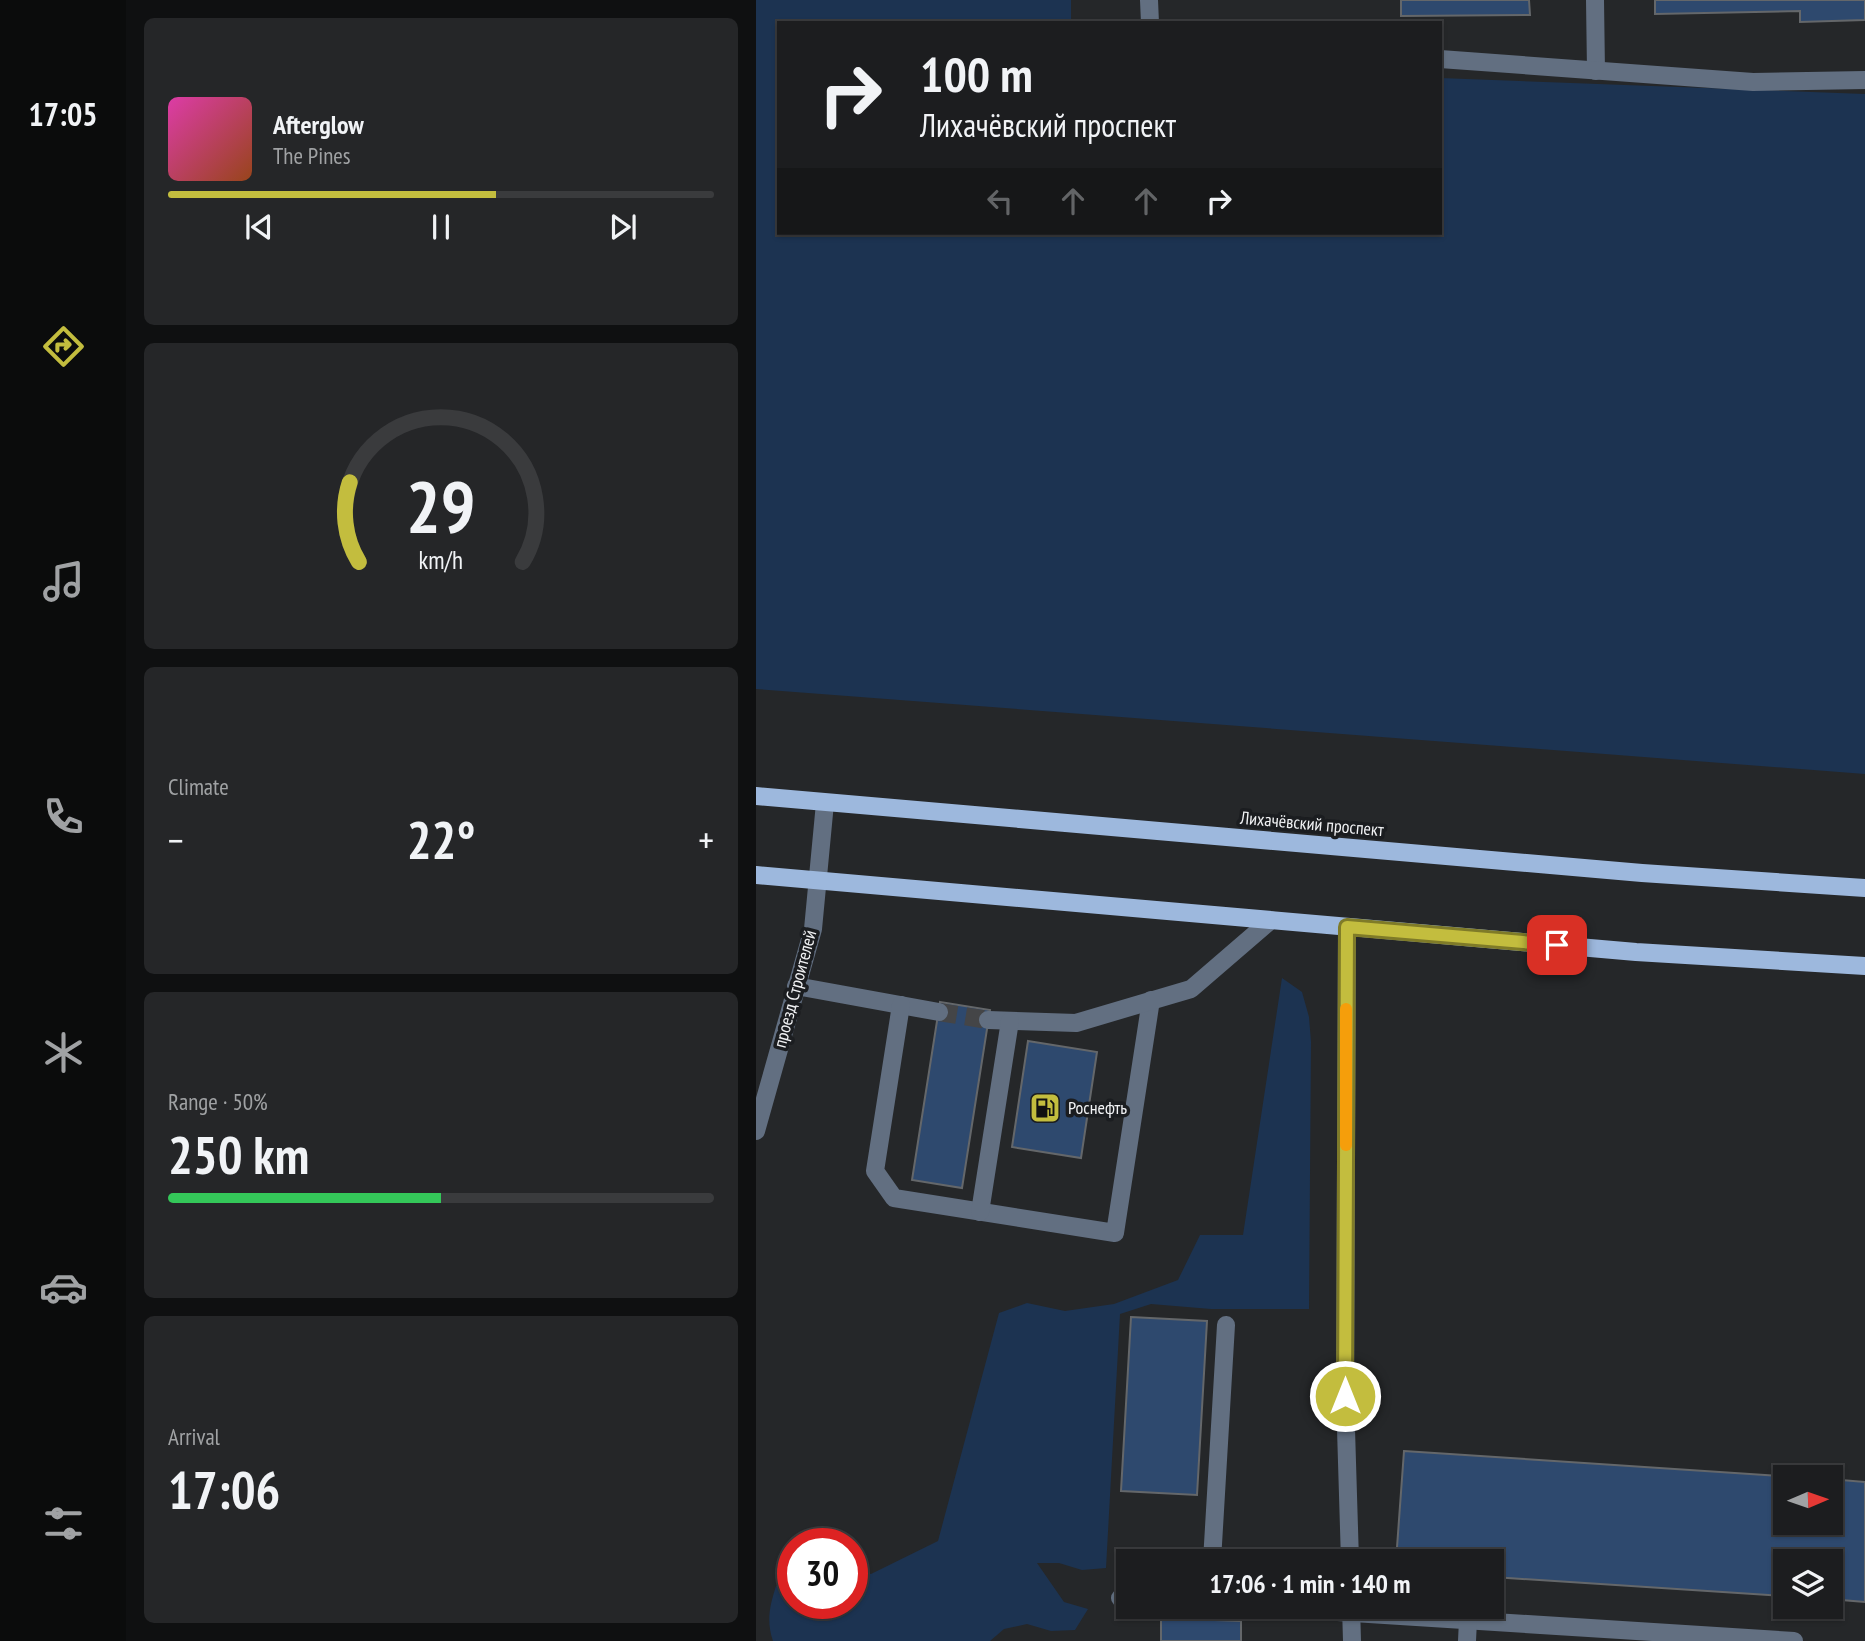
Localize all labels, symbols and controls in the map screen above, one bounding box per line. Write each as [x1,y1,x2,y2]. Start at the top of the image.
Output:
text: 100 m [920,42,1033,106]
icon: right [805,49,896,140]
text: 17:05 [28,93,98,135]
text: Лихачёвский проспект [920,104,1176,146]
text: Afterglow [273,108,364,141]
text: The Pines [273,141,351,170]
icon: left [981,182,1019,220]
icon: ahead [1054,182,1092,220]
icon: ahead [1127,182,1165,220]
icon: right [1200,182,1238,220]
icon: previous [240,208,278,246]
icon: pause [422,208,460,246]
icon: next [604,208,642,246]
icon: directions [39,322,88,371]
text: 29 [406,458,476,552]
text: km/h [419,544,463,576]
icon: music [39,557,88,606]
text: Climate [168,772,229,801]
icon: phone [39,792,88,841]
text: 22° [407,806,475,873]
street label: Лихачёвский проспект [1238,806,1385,841]
text: − [168,815,184,864]
text: + [698,815,714,864]
pin [1527,915,1587,975]
icon: arrive [1538,926,1576,964]
street label: проезд Строителей [768,928,821,1050]
icon: climate [39,1028,88,1077]
text: Range · 50% [168,1087,268,1116]
fuel station icon: Роснефть [1028,1091,1062,1125]
place label: Роснефть [1068,1096,1127,1119]
text: 250 km [168,1121,309,1188]
icon: car [39,1263,88,1312]
position arrow [1308,1359,1382,1433]
text: Arrival [168,1422,220,1451]
text: 17:06 [168,1456,280,1523]
north arrow [1773,1465,1843,1535]
map controls [1773,1465,1843,1619]
icon: filters [39,1499,88,1548]
speed limit sign: 30 [777,1528,868,1619]
button: layers [1773,1549,1843,1619]
text: 17:06 · 1 min · 140 m [1210,1567,1410,1600]

